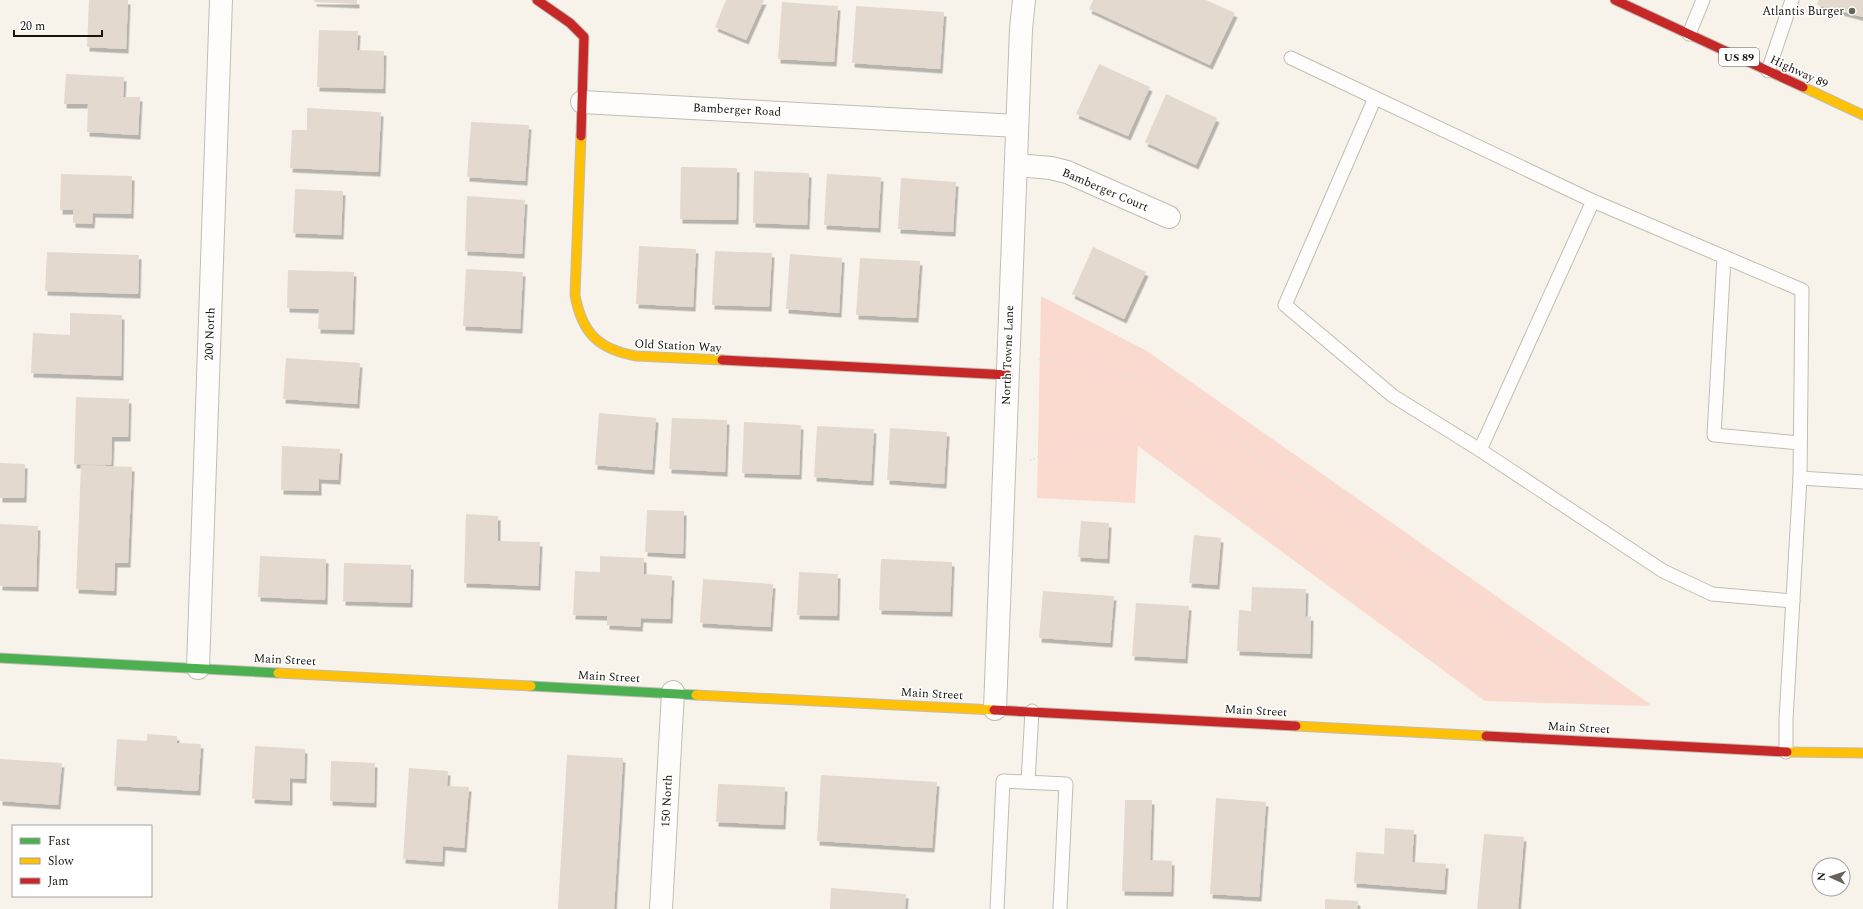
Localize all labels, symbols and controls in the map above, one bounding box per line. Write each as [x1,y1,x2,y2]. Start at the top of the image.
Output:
place label: Atlantis Burger [1762,2,1844,21]
marker: Atlantis Burger [1847,6,1857,16]
scale bar [14,12,102,38]
text: 20 m [20,17,45,36]
road number: US 89 [1719,48,1759,66]
street label: Highway 89 [1767,50,1831,94]
street label: Bamberger Road [692,98,782,122]
street label: Bamberger Court [1059,163,1151,217]
street label: North Towne Lane [997,304,1019,405]
street label: 200 North [200,307,220,361]
street label: Old Station Way [634,334,723,358]
street label: Main Street [253,649,317,671]
street label: Main Street [577,666,641,688]
street label: Main Street [900,683,964,705]
street label: Main Street [1224,700,1288,722]
street label: Main Street [1547,717,1611,739]
street label: 150 North [656,774,678,828]
legend [12,825,152,897]
text: Fast [48,832,70,851]
text: Slow [48,852,74,871]
north arrow [1811,857,1851,897]
text: Jam [48,872,69,891]
text: N [1813,872,1830,881]

